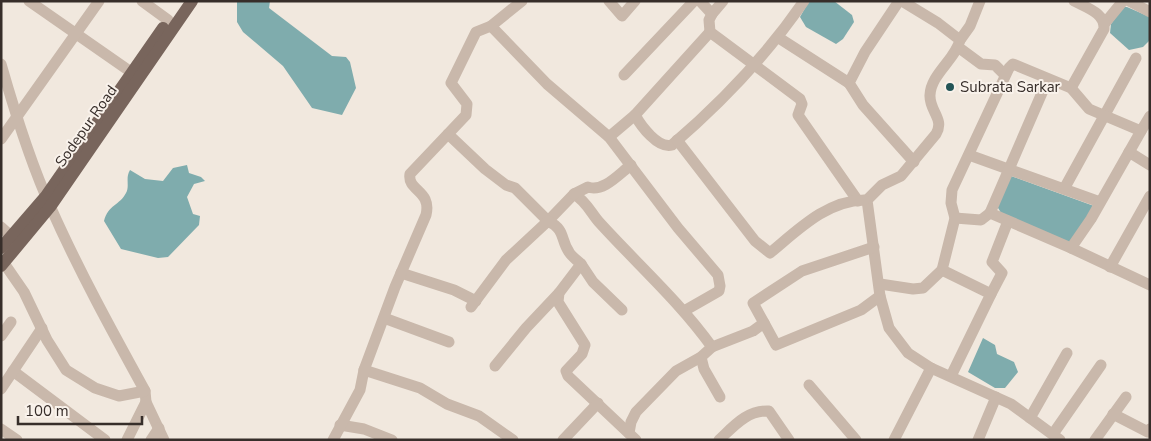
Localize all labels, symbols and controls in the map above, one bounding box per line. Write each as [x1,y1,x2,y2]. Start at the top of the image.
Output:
place label: Subrata Sarkar [960,77,1061,97]
street label: Sodepur Road [50,81,122,171]
marker: Subrata Sarkar [944,81,956,93]
scale bar [18,394,141,426]
text: 100 m [25,401,69,421]

